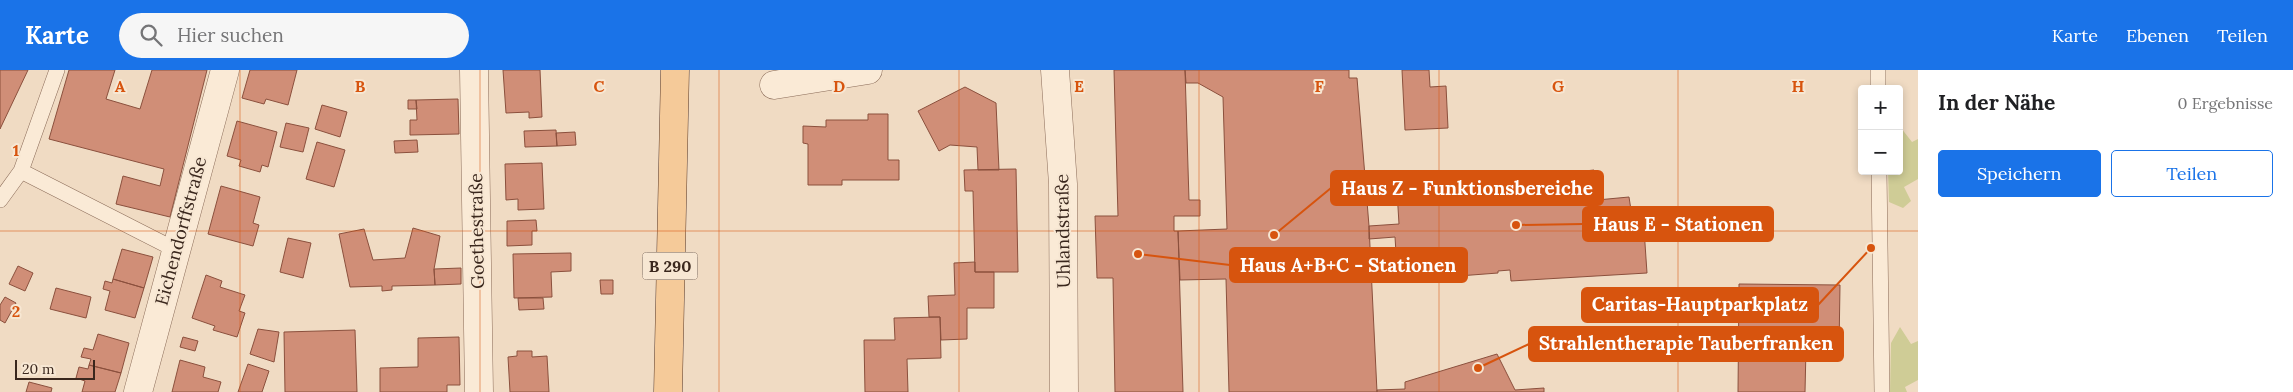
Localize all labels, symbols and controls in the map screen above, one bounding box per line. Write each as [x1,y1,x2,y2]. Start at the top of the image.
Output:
search box [119,13,469,58]
text: Karte [25,20,89,51]
icon: search [137,21,165,49]
text: Hier suchen [177,23,284,47]
text: Karte [2052,24,2098,47]
text: Ebenen [2126,24,2189,47]
text: Teilen [2217,24,2268,47]
text: A [115,76,126,96]
text: B [355,76,366,96]
text: C [593,76,605,96]
text: D [833,76,845,96]
text: E [1074,76,1084,96]
text: F [1314,76,1324,96]
text: G [1552,76,1564,96]
text: H [1792,76,1805,96]
map controls [1858,85,1903,175]
button: + [1858,85,1903,130]
text: In der Nähe [1938,89,2055,116]
text: 0 Ergebnisse [2178,93,2273,113]
button: − [1858,130,1903,175]
text: 1 [13,140,19,160]
button: Speichern [1938,150,2101,197]
button: Teilen [2111,150,2273,197]
street label: Eichendorffstraße [150,154,211,308]
callout: Haus Z - Funktionsbereiche [1331,171,1603,205]
street label: Goethestraße [464,173,489,289]
street label: Uhlandstraße [1050,173,1075,288]
text: Haus Z - Funktionsbereiche [1341,176,1593,200]
callout: Haus E - Stationen [1583,207,1773,241]
text: Haus E - Stationen [1593,212,1763,236]
callout: Haus A+B+C - Stationen [1230,248,1467,282]
road number: B 290 [642,252,698,280]
text: Haus A+B+C - Stationen [1240,253,1456,277]
callout: Caritas-Hauptparkplatz [1582,288,1818,322]
text: Caritas-Hauptparkplatz [1592,292,1808,316]
text: 2 [12,301,20,321]
callout: Strahlentherapie Tauberfranken [1529,327,1843,361]
text: Strahlentherapie Tauberfranken [1539,331,1833,355]
scale bar [15,357,95,380]
text: 20 m [22,360,54,378]

